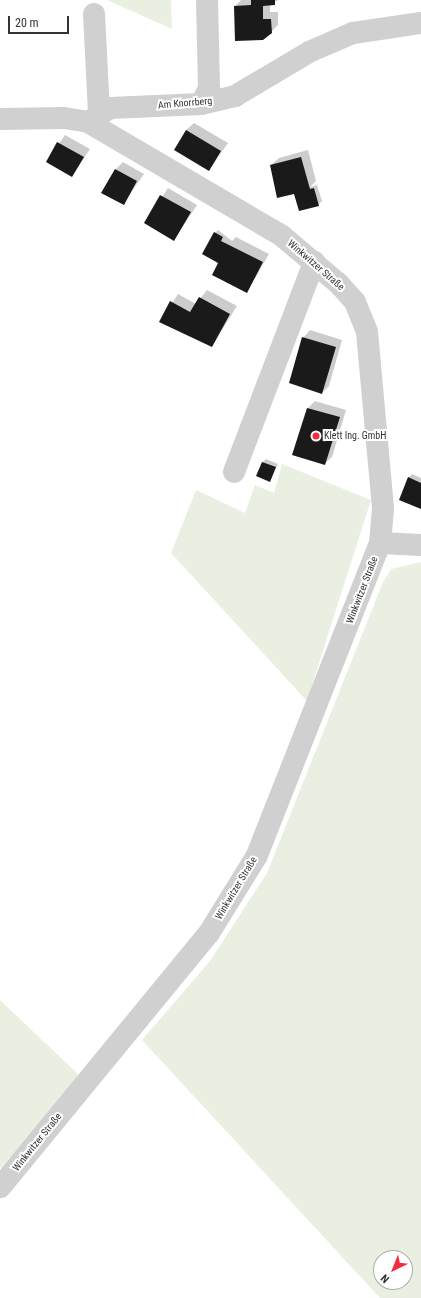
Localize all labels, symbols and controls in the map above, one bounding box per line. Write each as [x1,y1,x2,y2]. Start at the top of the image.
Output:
scale bar [10,8,71,34]
text: 20 m [15,16,39,30]
street label: Am Knorrberg [157,95,213,111]
street label: Winkwitzer Straße [285,237,347,293]
place label: Klett Ing. GmbH [324,430,386,442]
marker: Klett Ing. GmbH [311,431,321,441]
street label: Winkwitzer Straße [344,555,380,625]
street label: Winkwitzer Straße [213,854,259,922]
street label: Winkwitzer Straße [10,1111,64,1173]
north arrow [373,1250,413,1290]
text: N [378,1271,392,1285]

